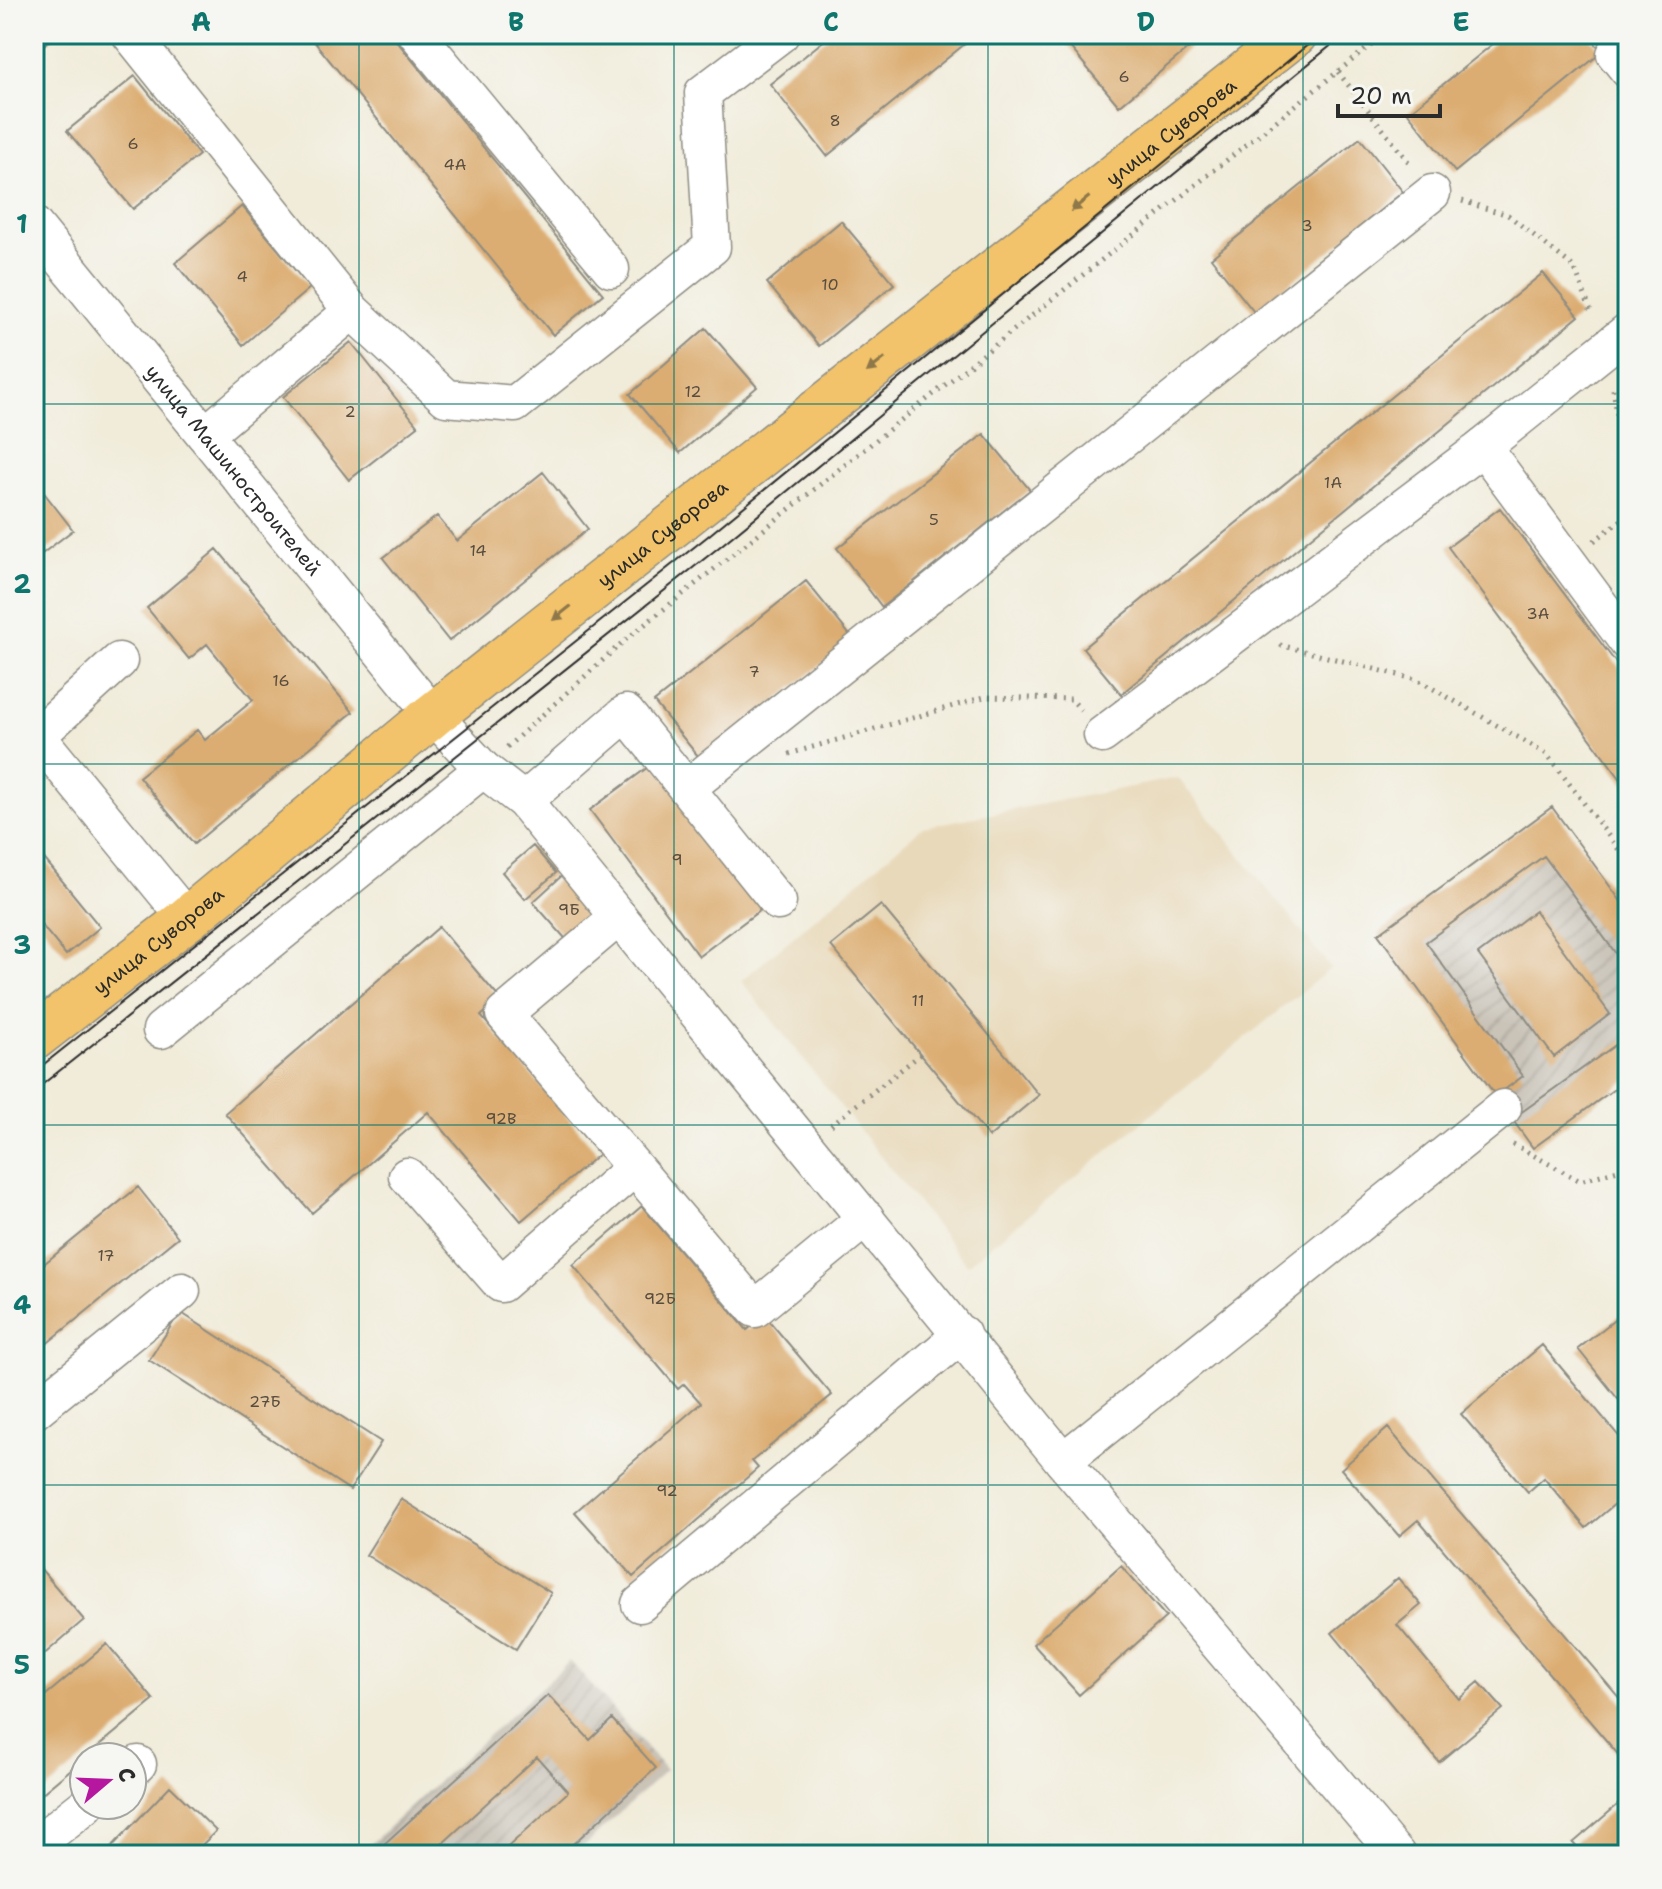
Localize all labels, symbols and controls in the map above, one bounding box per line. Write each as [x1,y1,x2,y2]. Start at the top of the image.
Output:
text: A [191,4,211,39]
text: B [508,4,524,39]
text: C [823,4,839,39]
text: D [1137,4,1155,39]
text: E [1452,4,1470,39]
house number: 6 [1118,66,1130,87]
scale bar [1338,68,1440,118]
street label: улица Суворова [1100,72,1242,192]
text: 20 m [1350,80,1412,112]
house number: 8 [829,110,841,131]
house number: 6 [127,133,139,154]
house number: 4А [444,154,466,175]
one-way arrow [1070,195,1090,212]
text: 1 [16,206,28,241]
house number: 3 [1301,215,1313,236]
house number: 4 [236,266,248,287]
house number: 10 [821,274,839,295]
one-way arrow [866,356,886,373]
street label: улица Машиностроителей [140,359,327,581]
house number: 12 [684,381,702,402]
house number: 2 [344,401,356,422]
house number: 1А [1324,472,1342,493]
street label: улица Суворова [592,474,734,593]
house number: 5 [929,509,939,530]
house number: 14 [469,540,487,561]
text: 2 [13,566,31,601]
house number: 3А [1527,603,1549,624]
one-way arrow [552,604,572,621]
house number: 7 [748,661,760,682]
house number: 16 [272,670,290,691]
house number: 9 [671,849,683,870]
street label: улица Суворова [88,881,230,1000]
house number: 9Б [558,899,580,920]
text: 3 [13,927,31,962]
house number: 11 [912,990,924,1011]
house number: 92В [485,1108,517,1129]
house number: 17 [97,1245,115,1266]
text: 4 [13,1287,31,1322]
house number: 92Б [644,1288,676,1309]
house number: 27Б [249,1391,281,1412]
house number: 92 [656,1480,678,1501]
text: 5 [14,1647,30,1682]
north arrow [68,1741,148,1821]
text: С [111,1764,142,1786]

